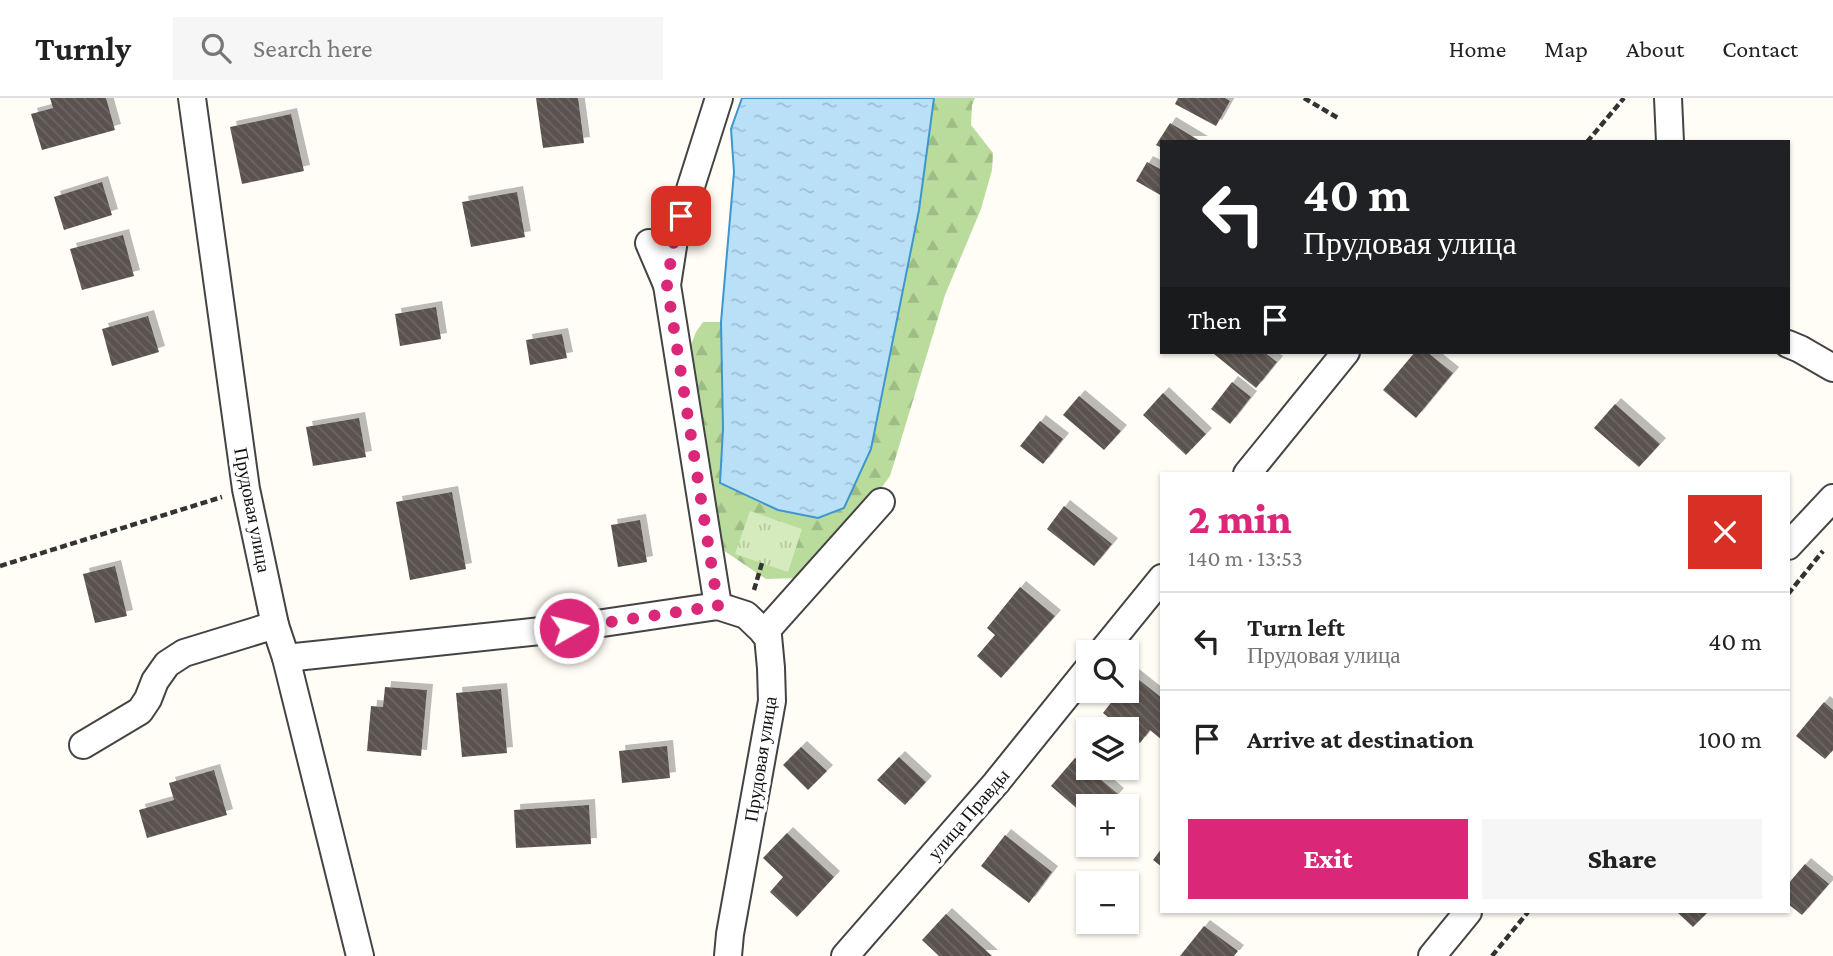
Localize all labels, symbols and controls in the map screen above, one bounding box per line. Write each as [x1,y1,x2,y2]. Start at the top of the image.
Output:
search box [173,17,663,80]
icon: search [197,29,235,67]
text: Turnly [35,30,131,67]
text: Search here [253,34,372,63]
text: Home [1449,35,1506,62]
text: Map [1544,35,1588,62]
text: About [1626,35,1684,62]
text: Contact [1722,35,1798,62]
text: 40 m [1303,167,1410,222]
icon: left [1188,168,1279,259]
pin [651,186,711,246]
icon: arrive [662,197,700,235]
text: Прудовая улица [1303,225,1517,261]
icon: arrive [1256,301,1294,339]
text: Then [1188,306,1242,335]
street label: Прудовая улица [230,446,275,575]
text: 2 min [1188,495,1292,542]
button: close [1688,495,1762,569]
text: 140 m · 13:53 [1188,545,1303,571]
position arrow [532,591,606,665]
text: Turn left [1247,613,1345,642]
icon: left [1188,622,1226,660]
text: 40 m [1708,627,1762,656]
map controls [1076,640,1139,934]
button: search [1076,640,1139,703]
text: Прудовая улица [1247,642,1401,668]
street label: Прудовая улица [740,694,781,823]
button: layers [1076,717,1139,780]
icon: arrive [1188,720,1226,758]
text: Arrive at destination [1247,725,1474,754]
text: 100 m [1698,725,1762,754]
street label: улица Правды [923,765,1014,864]
button: + [1076,794,1139,857]
button: Exit [1188,819,1468,899]
button: Share [1482,819,1762,899]
button: − [1076,871,1139,934]

